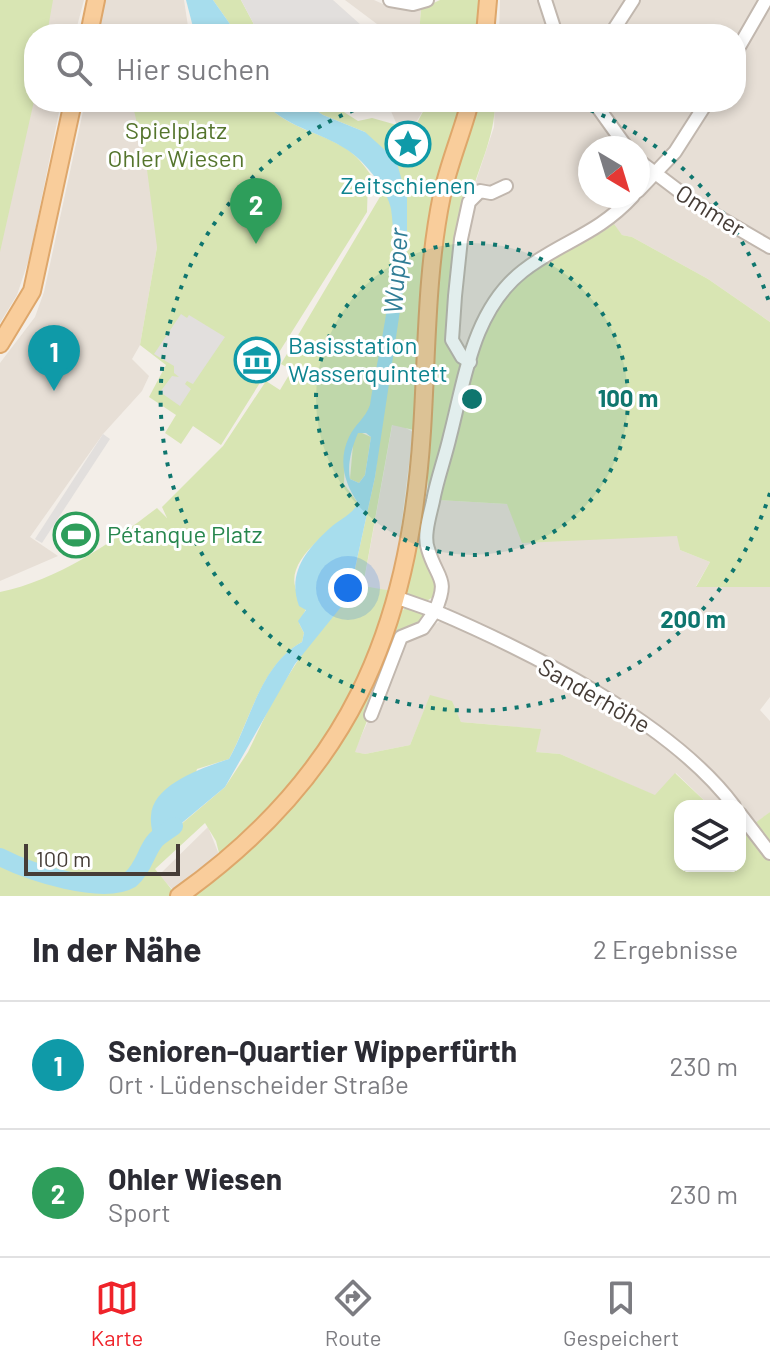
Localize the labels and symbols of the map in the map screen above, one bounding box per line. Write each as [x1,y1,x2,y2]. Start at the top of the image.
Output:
park label: Spielplatz Ohler Wiesen [108,115,244,172]
place icon: Zeitschienen [384,120,432,168]
north arrow [578,136,650,208]
place label: Zeitschienen [340,170,476,199]
street label: Ommer [671,177,751,242]
pin: 2 [230,178,282,244]
water label: Wupper [376,226,413,315]
pin: 1 [28,325,80,391]
place label: Basisstation Wasserquintett [288,330,448,387]
museum icon: Basisstation Wasserquintett [233,336,281,384]
text: 100 m [598,383,658,412]
centre of rings [458,385,486,413]
sports icon: Pétanque Platz [52,511,100,559]
place label: Pétanque Platz [107,519,262,548]
your location [328,568,368,608]
text: 200 m [660,604,726,633]
street label: Sanderhöhe [533,651,656,738]
scale bar [24,840,180,876]

